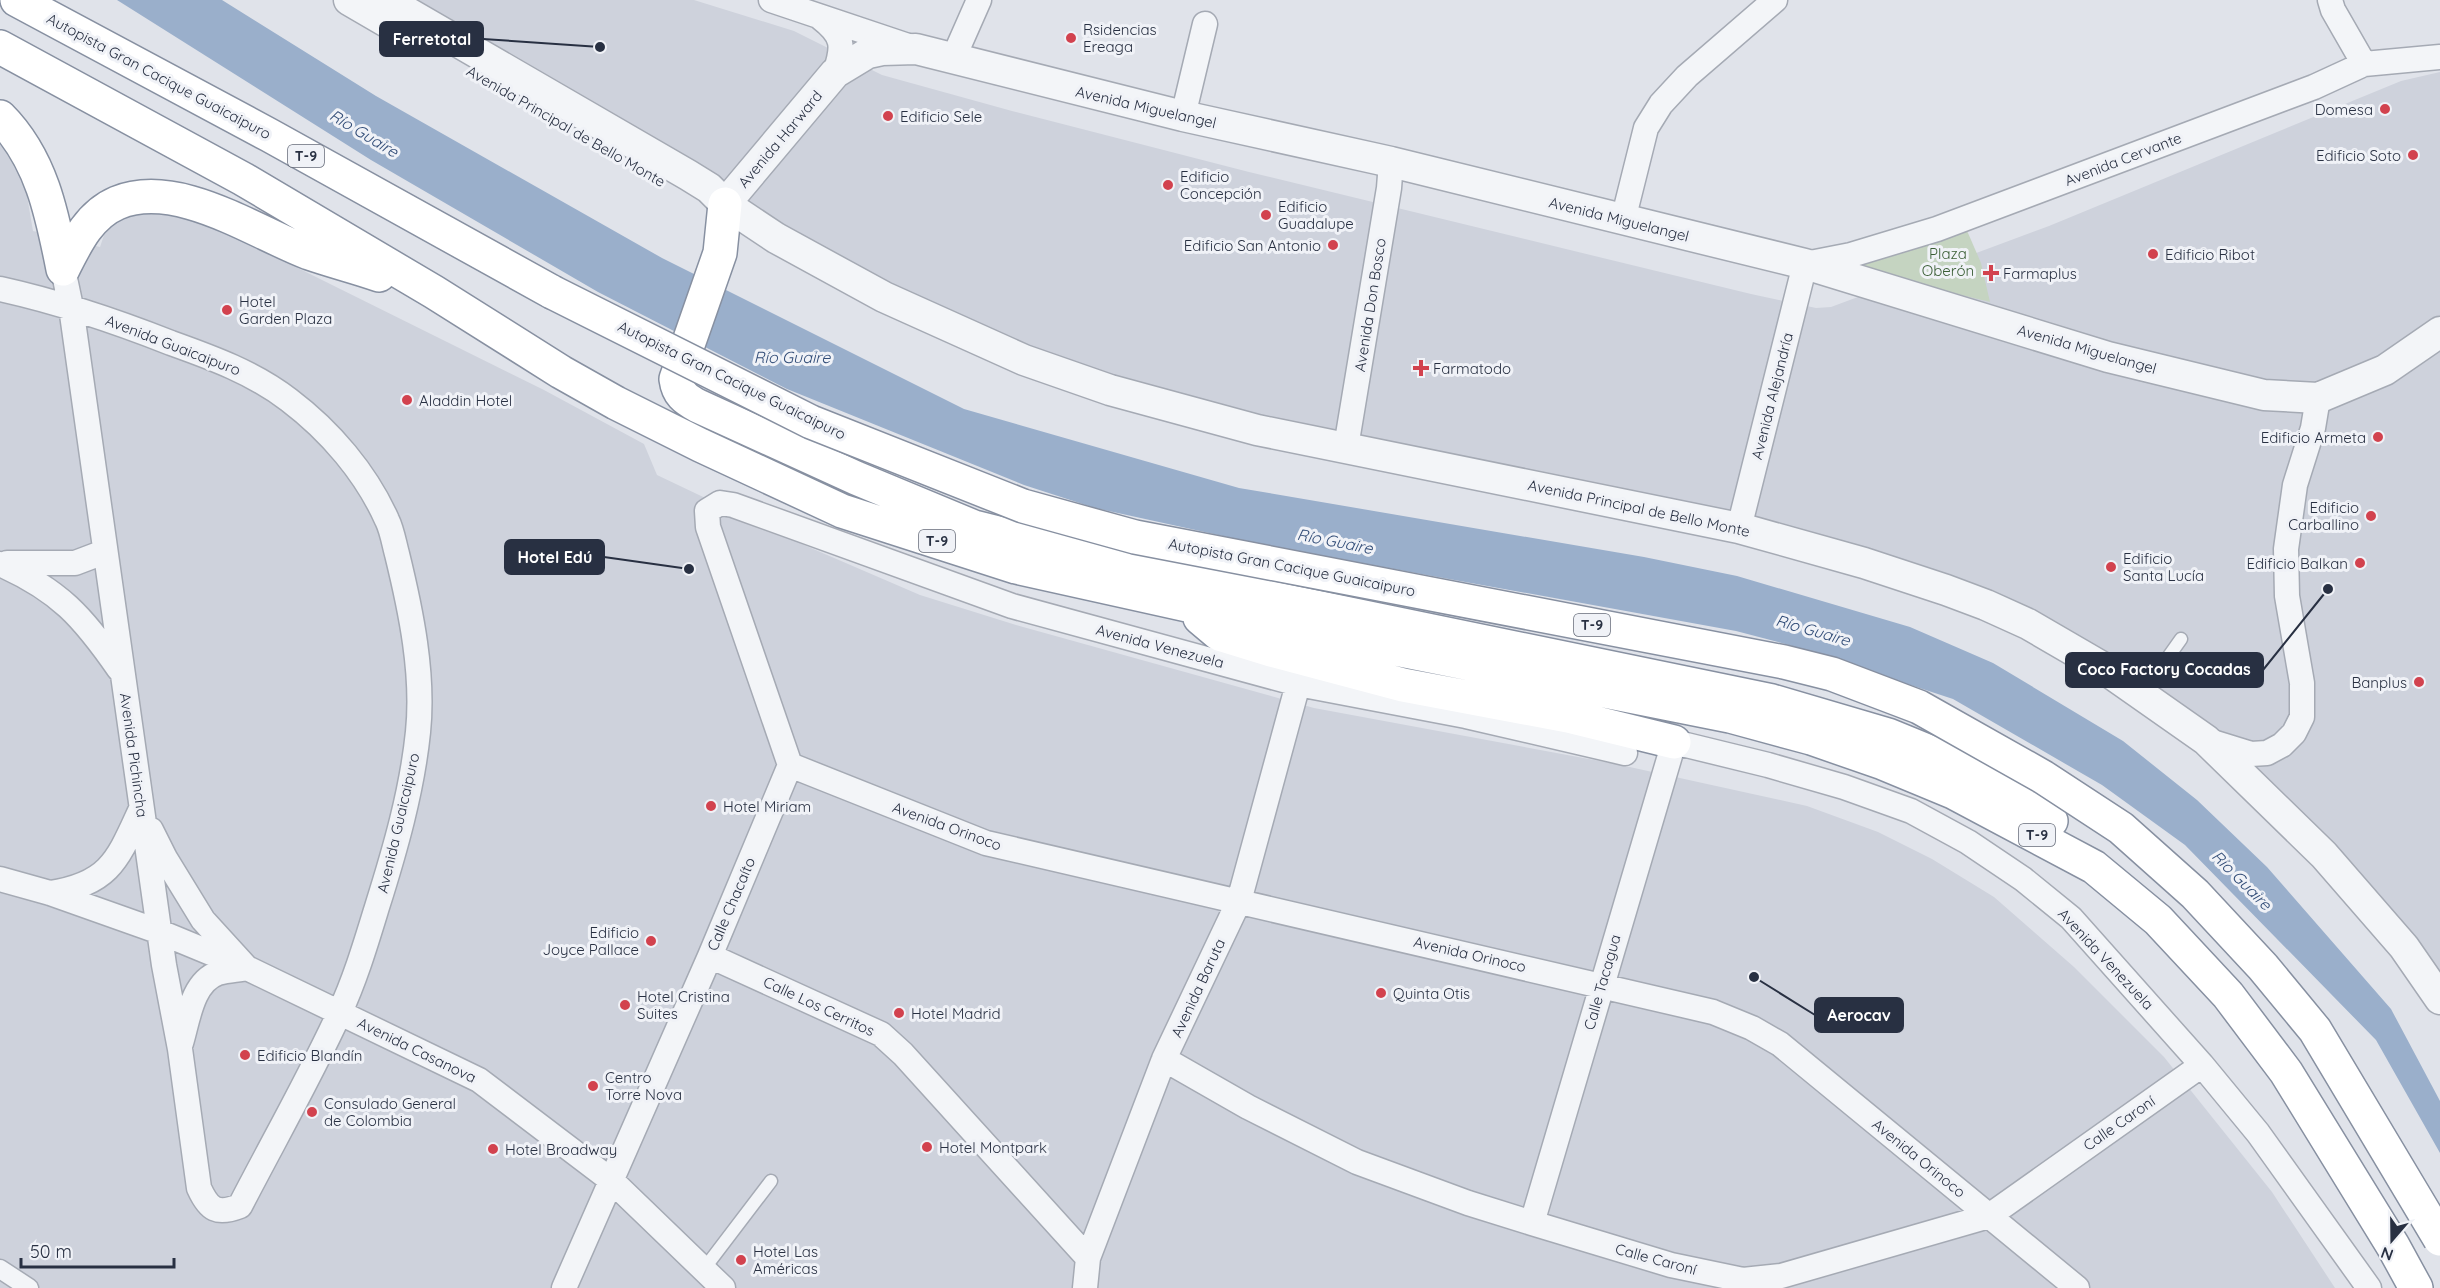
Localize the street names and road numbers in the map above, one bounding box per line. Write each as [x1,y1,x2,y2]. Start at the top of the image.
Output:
street label: Autopista Gran Cacique Guaicaipuro [44,9,274,143]
street label: Avenida Principal de Bello Monte [463,61,669,191]
street label: Avenida Miguelangel [1074,82,1218,132]
street label: Avenida Harward [734,86,826,192]
street label: Avenida Cervante [2062,128,2184,190]
road number: T-9 [288,145,324,167]
street label: Avenida Miguelangel [1547,192,1691,246]
street label: Avenida Don Bosco [1350,237,1390,373]
street label: Avenida Guaicaipuro [103,310,243,380]
street label: Autopista Gran Cacique Guaicaipuro [615,316,849,444]
street label: Avenida Miguelangel [2015,320,2159,378]
street label: Avenida Alejandría [1747,331,1797,461]
street label: Avenida Principal de Bello Monte [1526,475,1752,541]
road number: T-9 [919,530,955,552]
street label: Autopista Gran Cacique Guaicaipuro [1167,534,1417,600]
road number: T-9 [1574,614,1610,636]
street label: Avenida Venezuela [1094,620,1226,672]
street label: Avenida Pichincha [116,692,152,818]
street label: Avenida Guaicaipuro [373,751,423,895]
street label: Avenida Orinoco [890,797,1004,855]
road number: T-9 [2019,824,2055,846]
street label: Calle Chacaíto [703,854,759,954]
street label: Avenida Venezuela [2054,904,2158,1014]
street label: Avenida Orinoco [1412,932,1528,976]
street label: Calle Tacagua [1579,932,1625,1032]
street label: Avenida Baruta [1167,935,1229,1041]
street label: Calle Los Cerritos [760,972,878,1040]
street label: Avenida Casanova [355,1013,479,1087]
street label: Calle Caroní [2079,1091,2159,1155]
street label: Avenida Orinoco [1868,1114,1970,1202]
street label: Calle Caroní [1613,1239,1700,1279]

